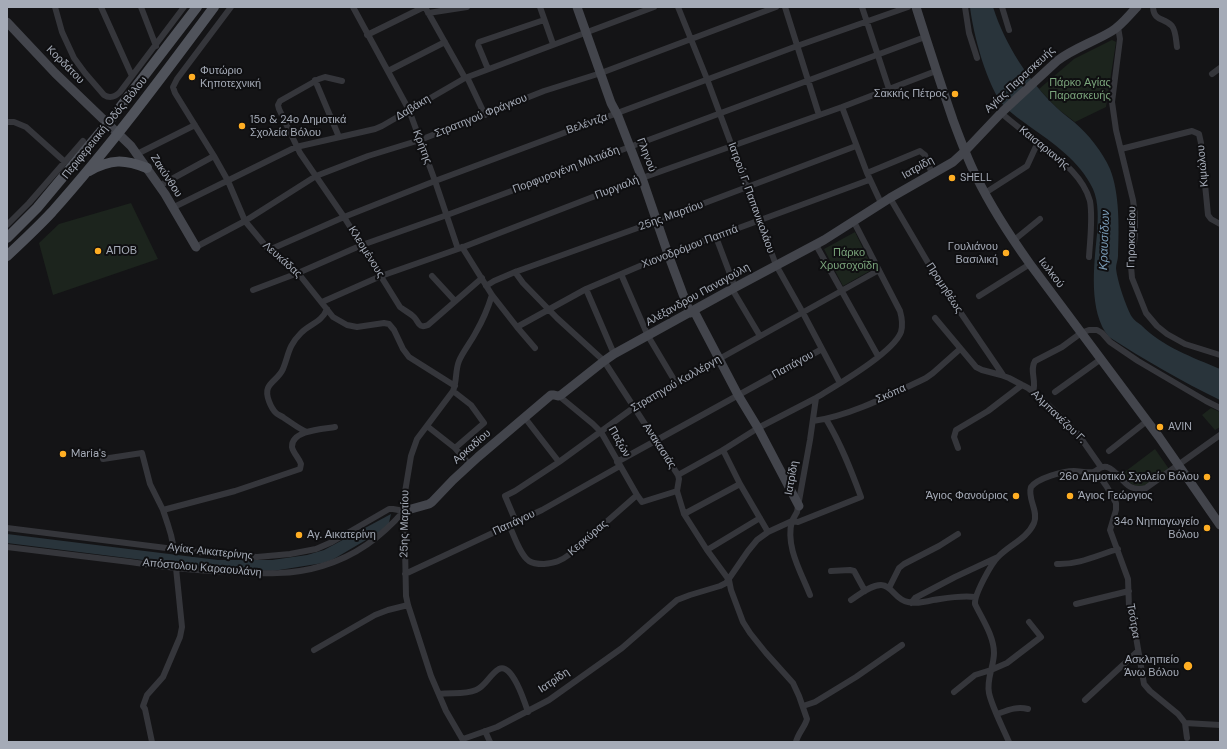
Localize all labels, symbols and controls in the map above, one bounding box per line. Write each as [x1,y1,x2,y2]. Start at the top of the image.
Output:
street label: Κορδάτου [43,43,87,87]
street label: Αγίας Παρασκευής [982,44,1058,116]
place label: Φυτώριο Κηποτεχνική [200,64,261,90]
marker: Φυτώριο Κηποτεχνική [187,72,197,82]
street label: Περιφερειακή Οδός Βόλου [60,74,150,182]
park label: Πάρκο Αγίας Παρασκευής [1049,76,1111,102]
place label: Σακκής Πέτρος [874,87,947,101]
marker: Σακκής Πέτρος [950,89,960,99]
street label: Στρατηγού Φράγκου [433,91,529,141]
street label: Δαβάκη [393,93,433,123]
street label: Βελέντζα [565,111,609,137]
place label: 15ο & 24ο Δημοτικά Σχολεία Βόλου [250,113,346,139]
marker: 15ο & 24ο Δημοτικά Σχολεία Βόλου [237,121,247,131]
street label: Καισαριανής [1016,124,1072,172]
street label: Κρήτης [409,128,435,166]
street label: Γληνού [634,136,658,174]
street label: Ιατρού Γ. Παπανικολάου [725,141,777,255]
street label: Πορφυρογένη Μιλτιάδη [511,144,621,196]
street label: Κιμώλου [1195,145,1211,187]
street label: Ζακύνθου [147,152,185,200]
street label: Ιατρίδη [900,154,936,182]
place label: SHELL [960,171,992,185]
marker: SHELL [947,173,957,183]
street label: Πυργιαλή [593,174,641,202]
street label: 25ης Μαρτίου [637,198,705,234]
street label: Γηροκομείου [1125,206,1139,268]
water label: Κραυσίδων [1097,210,1113,270]
street label: Χιονοδρόμου Παππά [640,223,740,271]
street label: Κλεομένους [345,224,387,280]
street label: Λευκάδας [260,239,304,281]
place label: Γουλιάνου Βασιλική [948,240,998,266]
place label: ΑΠΟΒ [106,244,137,258]
marker: ΑΠΟΒ [93,246,103,256]
park label: Πάρκο Χρυσοχοΐδη [820,246,878,272]
marker: Γουλιάνου Βασιλική [1001,248,1011,258]
street label: Ιωλκού [1035,255,1067,291]
street label: Προμηθέως [923,260,965,316]
street label: Αλέξανδρου Παναγούλη [644,261,752,329]
street label: Παπάγου [770,348,816,382]
street label: Στρατηγού Καλλέργη [629,353,723,415]
street label: Σκόπα [874,382,908,406]
street label: Αλμπανέζου Γ. [1028,388,1088,446]
place label: AVIN [1168,420,1192,434]
street label: Ανακασιάς [639,421,679,471]
marker: AVIN [1155,422,1165,432]
street label: Παξών [605,424,633,460]
street label: Αρκαδίου [450,427,494,467]
place label: Maria's [71,447,106,461]
marker: Maria's [58,449,68,459]
street label: Ιατρίδη [782,460,802,496]
place label: 26ο Δημοτικό Σχολείο Βόλου [1059,470,1199,484]
marker: 26ο Δημοτικό Σχολείο Βόλου [1202,472,1212,482]
place label: Άγιος Φανούριος [926,489,1008,503]
place label: Άγιος Γεώργιος [1078,489,1153,503]
street label: 25ης Μαρτίου [398,490,412,558]
marker: Άγιος Φανούριος [1011,491,1021,501]
marker: Άγιος Γεώργιος [1065,491,1075,501]
street label: Παπάγου [491,507,537,539]
place label: 34ο Νηπιαγωγείο Βόλου [1114,515,1199,541]
street label: Κερκύρας [566,517,610,559]
marker: 34ο Νηπιαγωγείο Βόλου [1202,523,1212,533]
place label: Αγ. Αικατερίνη [307,528,376,542]
marker: Αγ. Αικατερίνη [294,530,304,540]
street label: Αγίας Αικατερίνης [167,541,253,563]
street label: Απόστολου Καραουλάνη [142,556,262,580]
street label: Τσότρα [1123,603,1143,639]
place label: Ασκληπιείο Άνω Βόλου [1124,653,1179,679]
marker: Ασκληπιείο Άνω Βόλου [1182,660,1194,672]
street label: Ιατρίδη [536,666,572,696]

